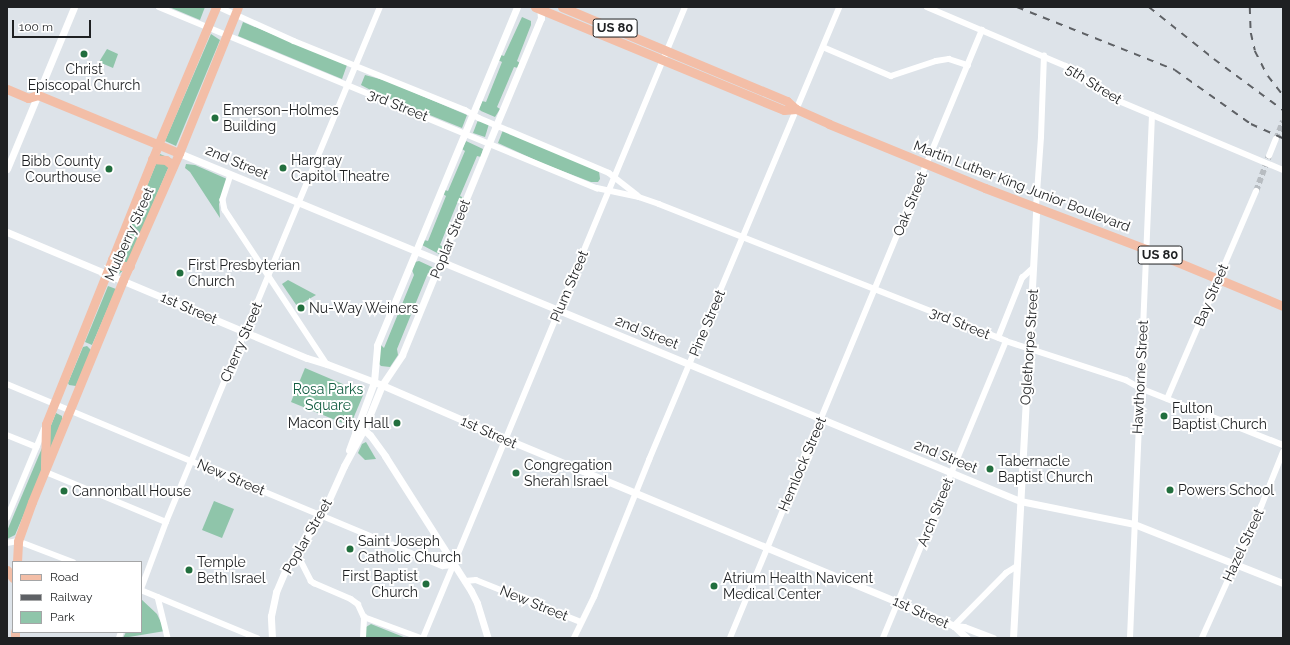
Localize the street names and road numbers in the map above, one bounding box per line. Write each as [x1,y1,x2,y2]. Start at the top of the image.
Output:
road number: US 80 [592,17,638,39]
street label: 5th Street [1063,60,1125,108]
street label: 3rd Street [366,85,430,125]
street label: Martin Luther King Junior Boulevard [911,137,1133,235]
street label: 2nd Street [203,141,271,183]
street label: Oak Street [889,169,931,239]
street label: Mulberry Street [101,184,157,284]
street label: Poplar Street [426,197,474,281]
road number: US 80 [1137,244,1183,266]
street label: Plum Street [546,248,592,324]
street label: Bay Street [1190,261,1232,329]
street label: Pine Street [685,287,729,359]
street label: Oglethorpe Street [1017,288,1041,406]
street label: 1st Street [158,289,220,327]
street label: Cherry Street [217,299,265,385]
street label: 3rd Street [928,303,992,343]
street label: 2nd Street [613,312,681,352]
street label: Hawthorne Street [1129,320,1151,434]
street label: 1st Street [458,412,520,452]
street label: Hemlock Street [775,414,829,514]
street label: 2nd Street [912,436,980,476]
street label: New Street [194,455,268,499]
street label: Arch Street [914,475,956,549]
street label: Poplar Street [279,495,335,577]
street label: Hazel Street [1219,506,1267,584]
street label: New Street [497,582,571,624]
street label: 1st Street [890,592,952,632]

